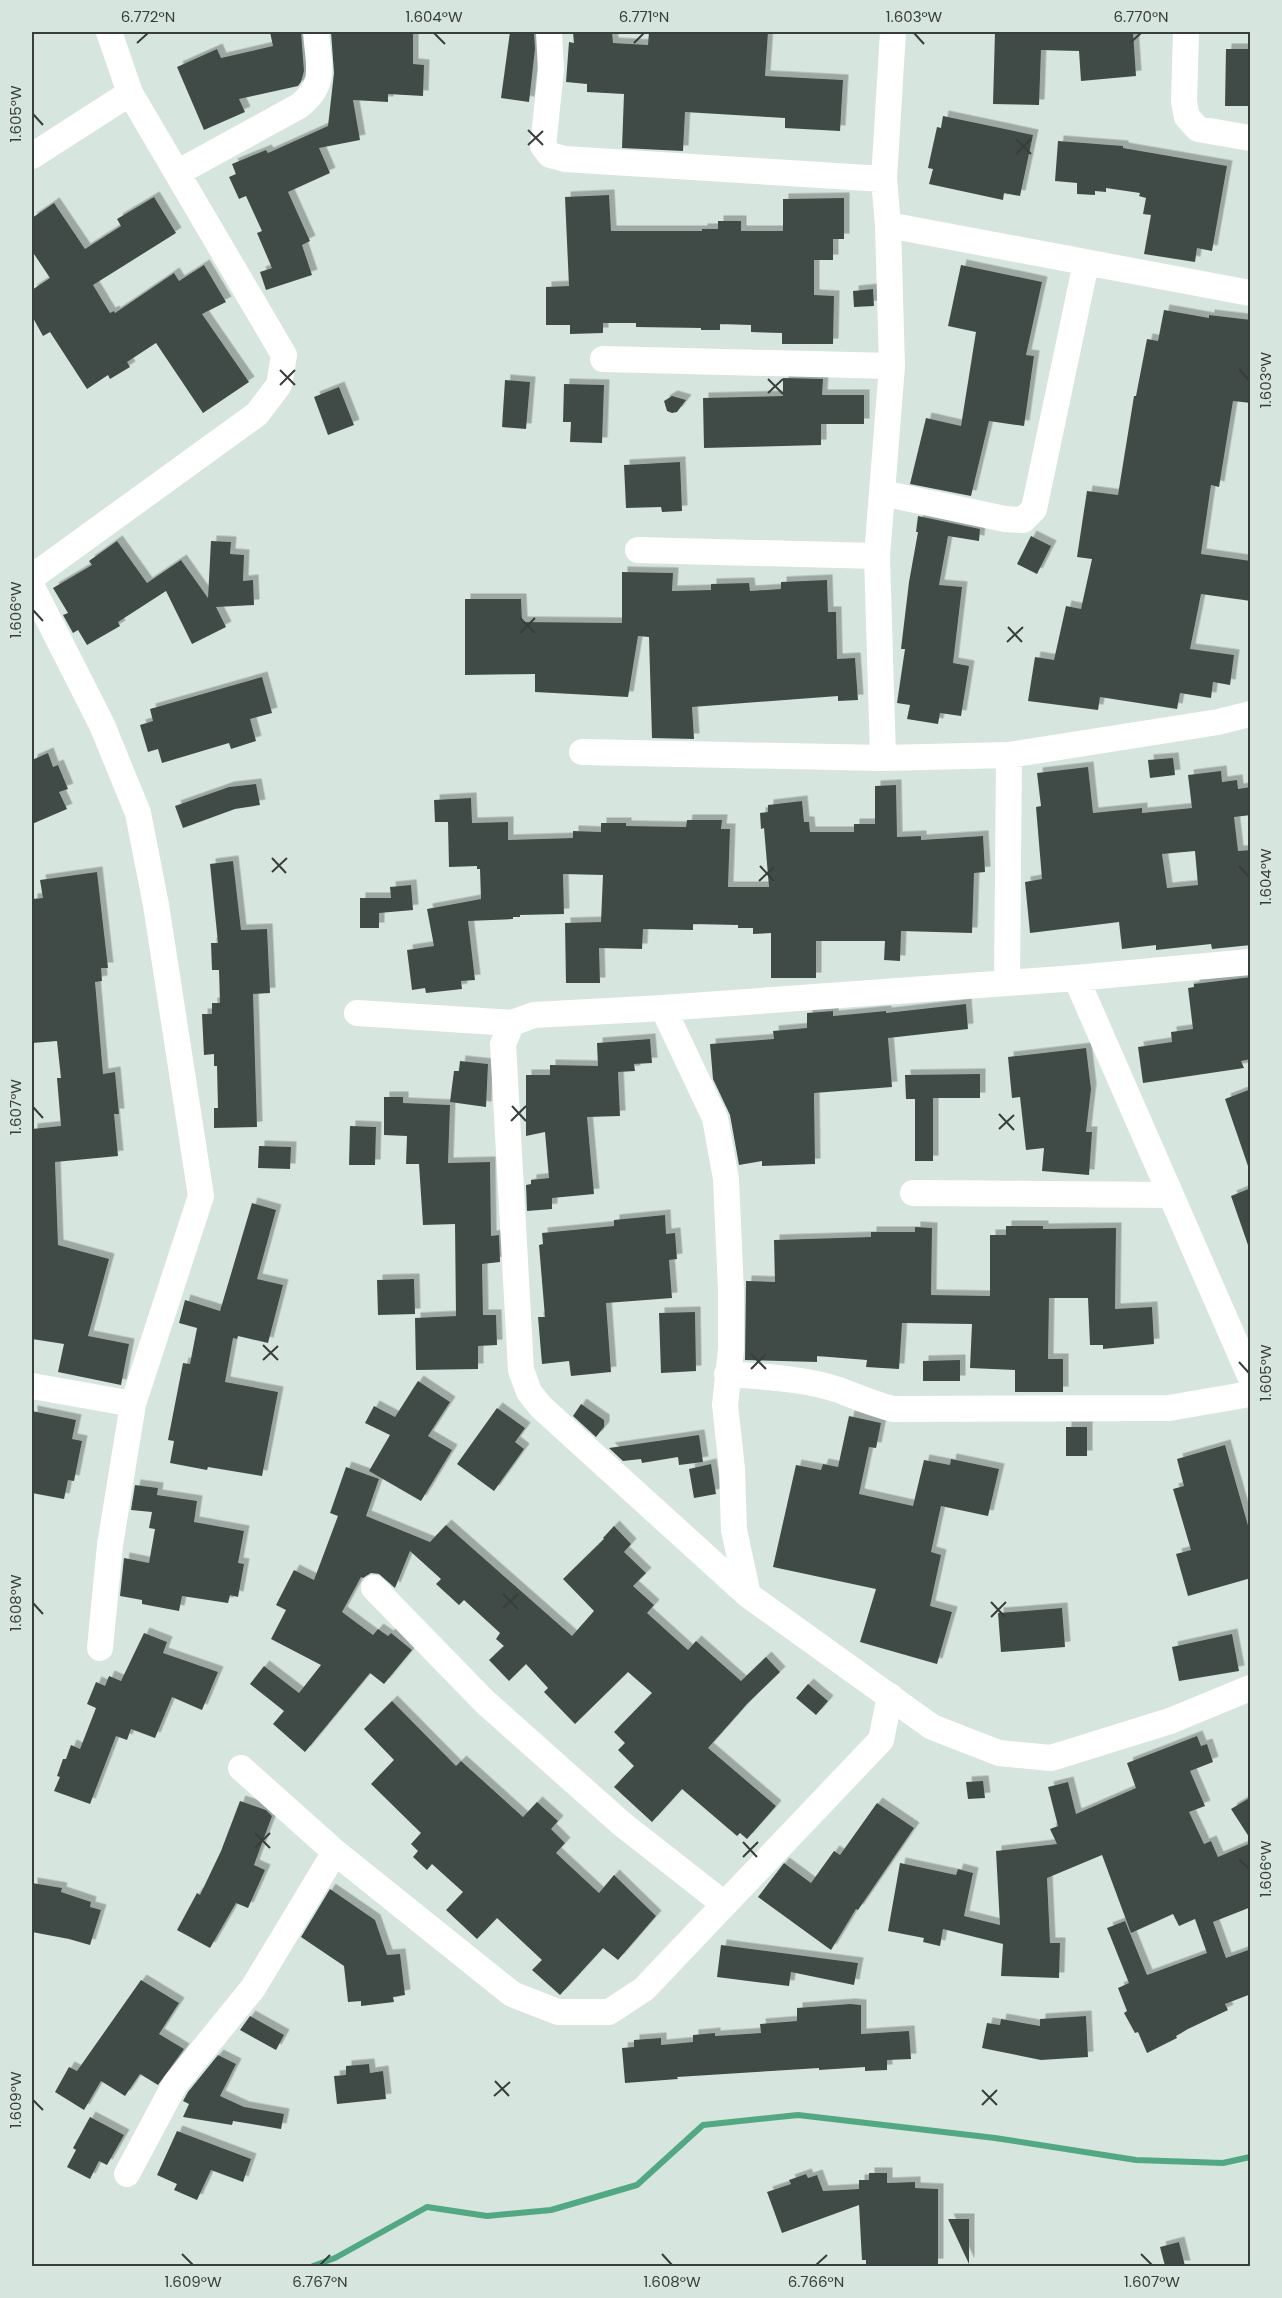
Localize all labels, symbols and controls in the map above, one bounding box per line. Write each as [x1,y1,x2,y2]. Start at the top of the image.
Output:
text: 6.772°N [121,6,175,27]
text: 1.604°W [405,6,463,27]
text: 6.771°N [619,6,669,27]
text: 1.603°W [886,6,943,27]
text: 6.770°N [1113,6,1169,27]
text: 1.605°W [5,85,26,143]
text: 1.603°W [1255,351,1276,408]
text: 1.606°W [5,581,26,639]
text: 1.604°W [1255,848,1276,906]
text: 1.607°W [5,1079,26,1135]
text: 1.605°W [1255,1344,1276,1402]
text: 1.608°W [5,1574,26,1632]
text: 1.606°W [1255,1840,1276,1898]
text: 1.609°W [5,2071,26,2129]
text: 1.609°W [164,2271,222,2292]
text: 6.767°N [292,2271,348,2292]
text: 1.608°W [643,2271,701,2292]
text: 6.766°N [788,2271,844,2292]
text: 1.607°W [1124,2271,1180,2292]

